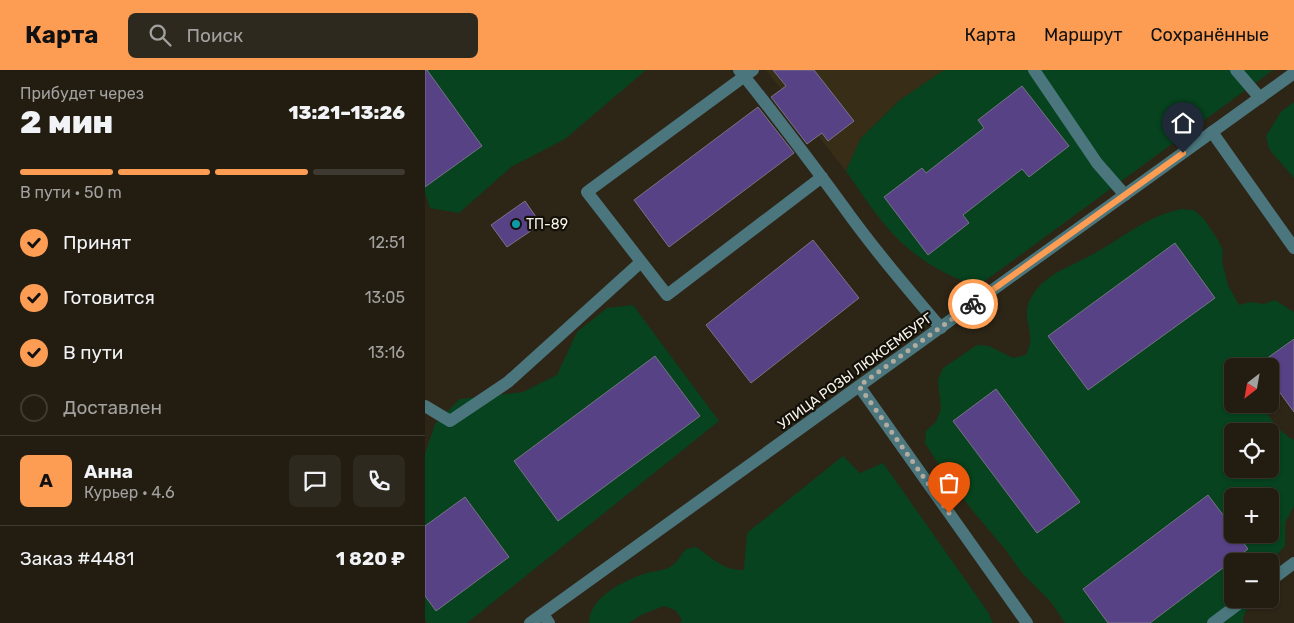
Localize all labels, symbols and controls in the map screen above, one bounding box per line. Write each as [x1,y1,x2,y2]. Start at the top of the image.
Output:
search box [128,13,478,58]
text: Карта [25,21,98,49]
icon: search [146,21,174,49]
text: Поиск [186,24,243,47]
text: Карта [965,24,1016,46]
text: Маршрут [1044,24,1123,46]
text: Сохранённые [1151,24,1269,46]
text: Прибудет через [20,84,144,103]
text: 13:21–13:26 [289,101,405,124]
pin [1162,102,1204,153]
text: 2 мин [20,103,113,141]
icon: home [1169,109,1197,137]
text: В пути · 50 m [20,183,122,202]
place label: ТП-89 [526,216,568,233]
marker: ТП-89 [510,218,522,230]
icon: check [20,229,48,257]
text: Принят [63,231,131,254]
text: 12:51 [369,233,405,252]
courier [948,279,998,329]
icon: check [20,284,48,312]
text: Готовится [63,286,155,309]
text: 13:05 [365,288,405,307]
icon: bike [959,290,987,318]
street label: УЛИЦА РОЗЫ ЛЮКСЕМБУРГ [775,309,937,433]
icon: check [20,339,48,367]
text: В пути [63,341,123,364]
text: 13:16 [368,343,405,362]
north arrow [1224,358,1279,412]
map controls [1224,358,1279,608]
text: Доставлен [63,396,162,419]
button: locate [1224,423,1279,478]
button: chat [289,455,341,507]
button: phone [353,455,405,507]
text: Анна [84,460,133,483]
pin [928,462,970,513]
text: А [39,469,53,492]
icon: bag [935,469,963,497]
text: Курьер · 4.6 [84,483,175,502]
button: + [1224,488,1279,543]
text: Заказ #4481 [20,547,134,570]
text: 1 820 ₽ [336,547,405,570]
button: − [1224,553,1279,608]

